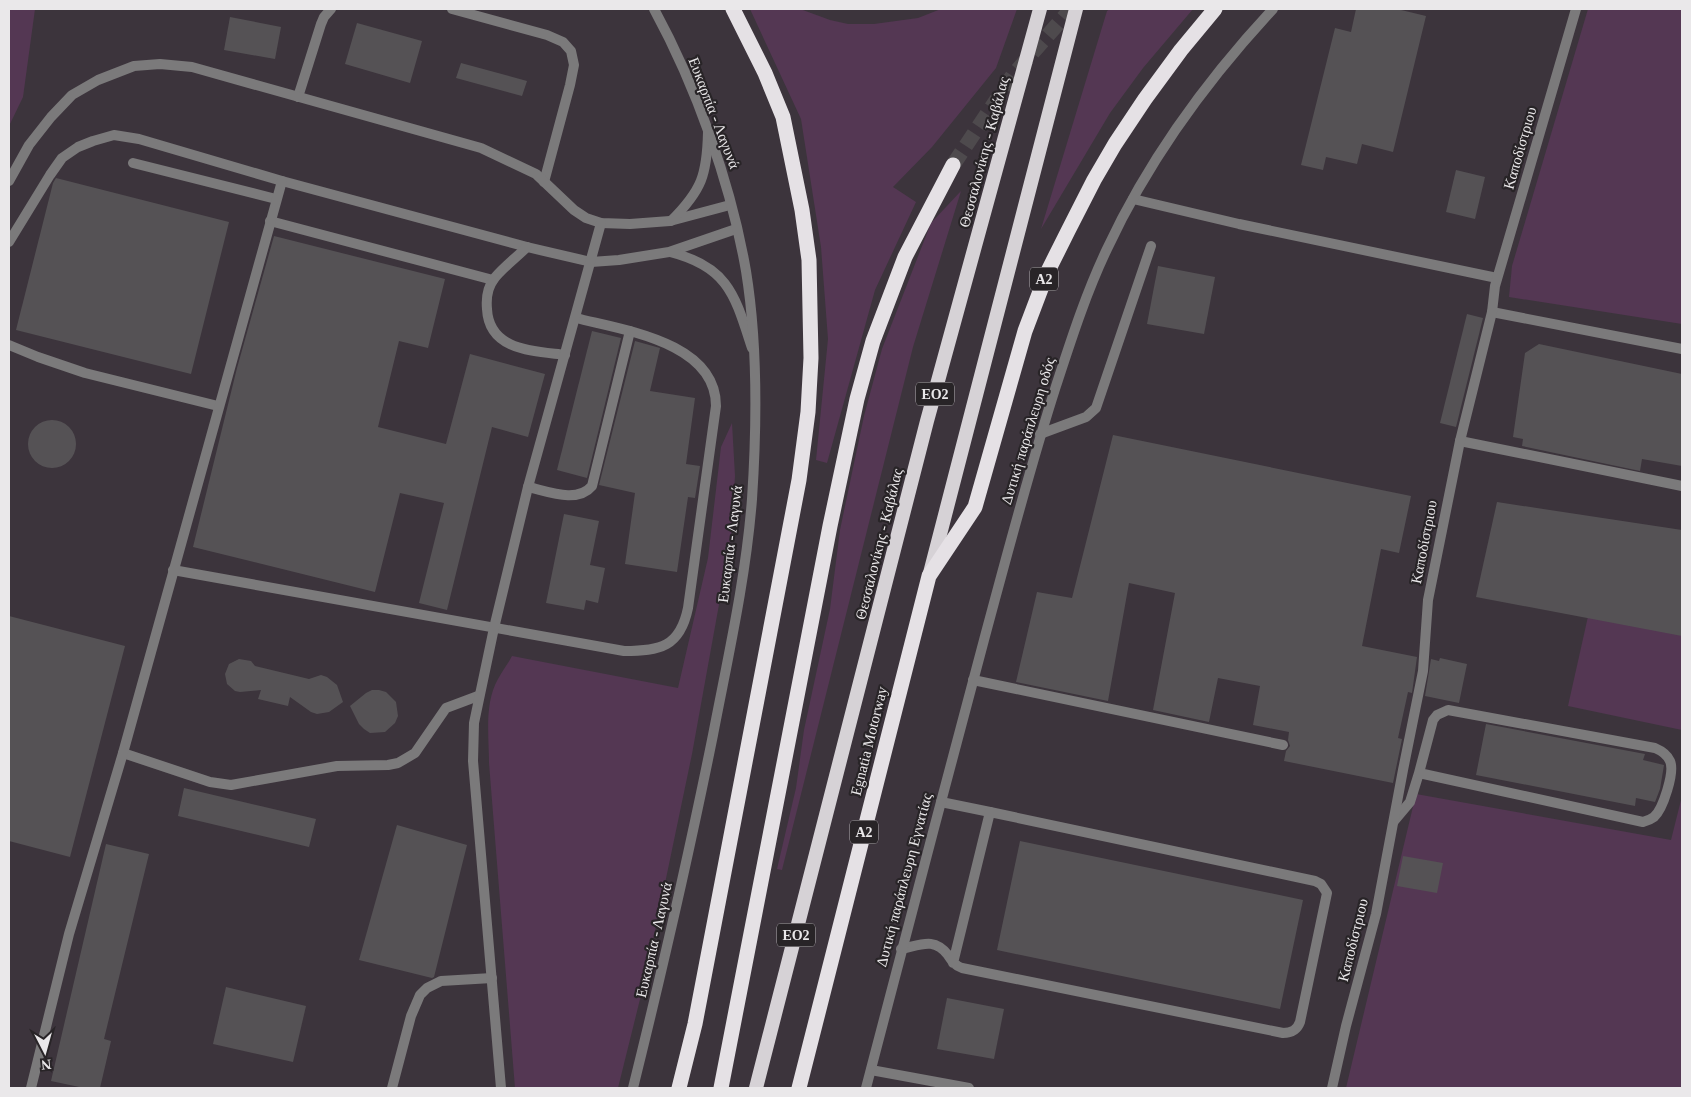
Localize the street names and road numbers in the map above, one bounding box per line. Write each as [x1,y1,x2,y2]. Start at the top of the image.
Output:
street label: Ευκαρπία - Λαγυνά [685,55,743,171]
street label: Θεσσαλονίκης - Καβάλας [956,75,1012,229]
street label: Καποδίστριου [1501,105,1539,191]
road number: Α2 [1030,268,1058,290]
street label: Δυτική παράπλευρη οδός [998,356,1058,506]
road number: ΕΟ2 [916,382,954,406]
street label: Θεσσαλονίκης - Καβάλας [852,467,906,621]
street label: Ευκαρπία - Λαγυνά [715,484,745,604]
street label: Καποδίστριου [1408,499,1440,585]
street label: Egnatia Motorway [848,684,890,797]
street label: Δυτική παράπλευρη Εγνατίας [873,791,935,969]
road number: Α2 [850,820,878,844]
street label: Ευκαρπία - Λαγυνά [633,881,675,999]
street label: Καποδίστριου [1335,897,1371,983]
road number: ΕΟ2 [777,924,815,946]

